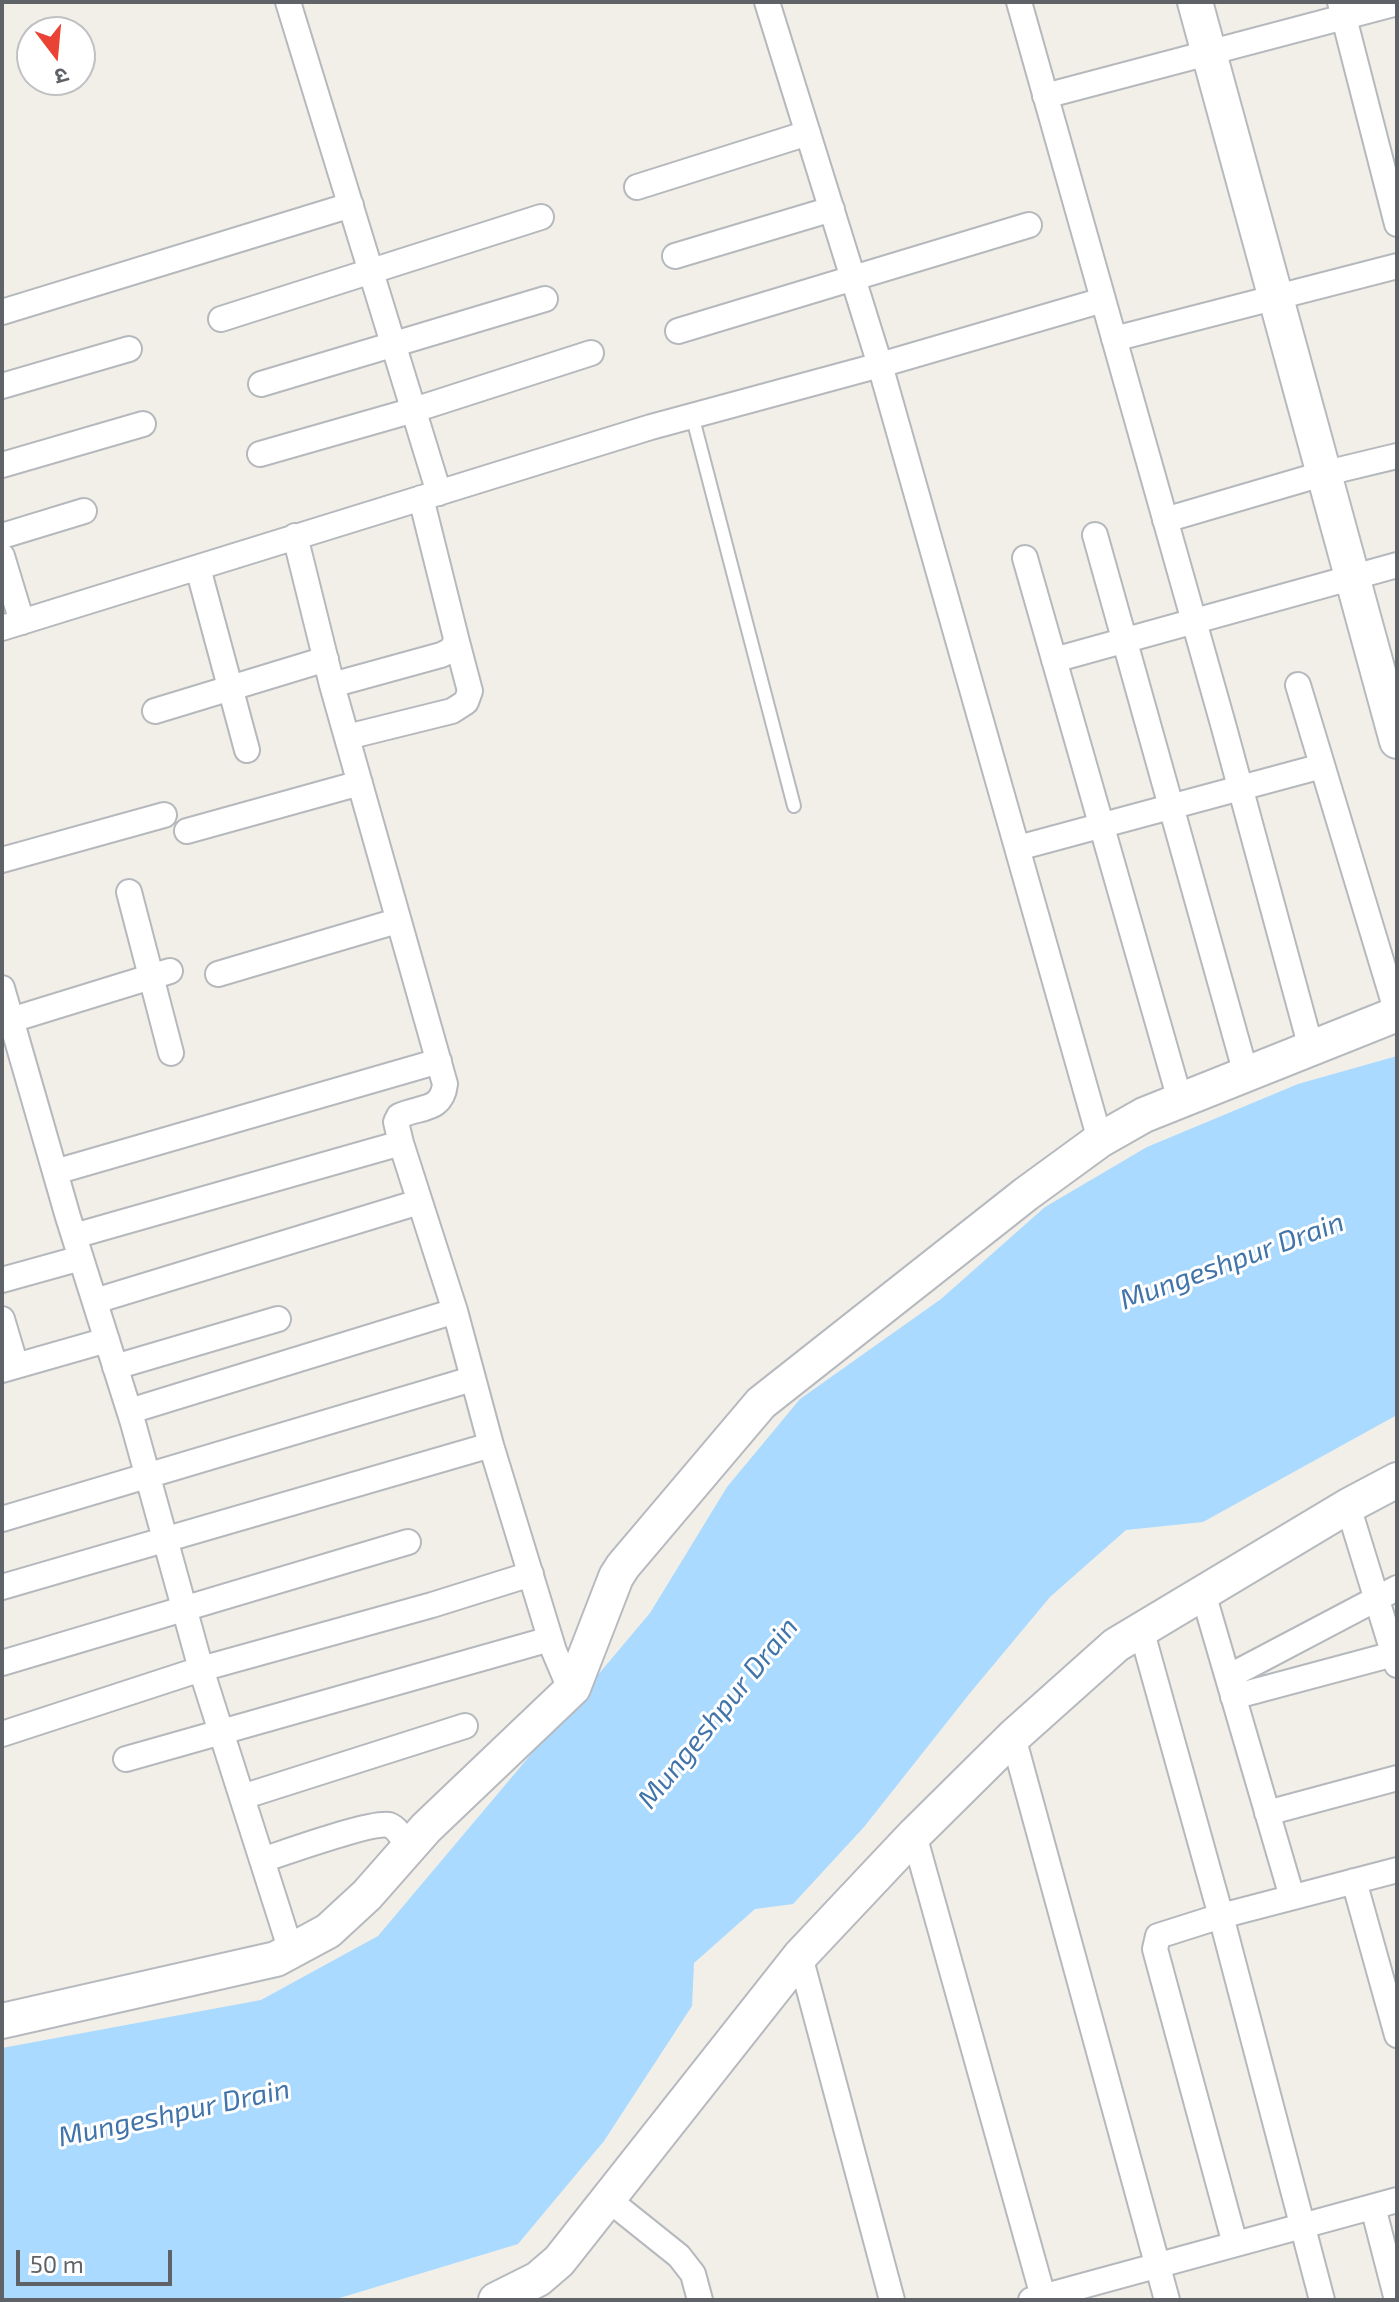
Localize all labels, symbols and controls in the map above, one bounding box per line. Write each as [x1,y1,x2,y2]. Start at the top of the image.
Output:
north arrow [16,16,96,96]
text: उ [52,63,72,91]
water label: Mungeshpur Drain [1115,1205,1349,1317]
water label: Mungeshpur Drain [631,1611,805,1815]
water label: Mungeshpur Drain [55,2072,293,2154]
scale bar [20,2234,176,2284]
text: 50 m [30,2249,84,2278]

